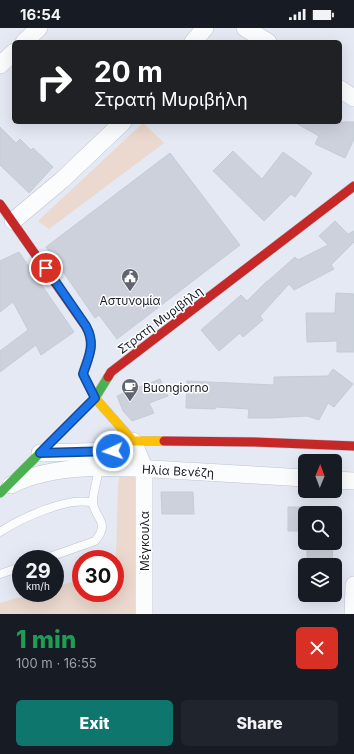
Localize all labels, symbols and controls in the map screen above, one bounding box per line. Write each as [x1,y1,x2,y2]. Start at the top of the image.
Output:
text: 16:54 [20,5,61,24]
text: 20 m [94,55,163,89]
icon: right [28,56,80,108]
text: Στρατή Μυριβήλη [94,89,248,110]
pin [29,251,63,285]
icon: arrive [35,257,57,279]
public building icon: Αστυνομία [120,267,140,292]
street label: Στρατή Μυριβήλη [115,283,205,357]
place label: Αστυνομία [99,293,161,308]
cafe icon: Buongiorno [120,377,140,402]
place label: Buongiorno [143,380,209,395]
position arrow [92,430,134,472]
north arrow [298,454,342,498]
map controls [298,454,342,602]
street label: Ηλία Βενέζη [142,462,214,480]
button: search [298,506,342,550]
street label: Μέγκουλα [137,511,152,571]
speed limit sign: 30 [72,550,124,602]
button: layers [298,558,342,602]
text: 29 [25,559,51,583]
text: km/h [26,580,50,592]
text: 1 min [16,625,76,654]
button: close [296,627,338,669]
text: 100 m · 16:55 [16,655,97,671]
button: Exit [16,700,173,746]
button: Share [181,700,338,746]

